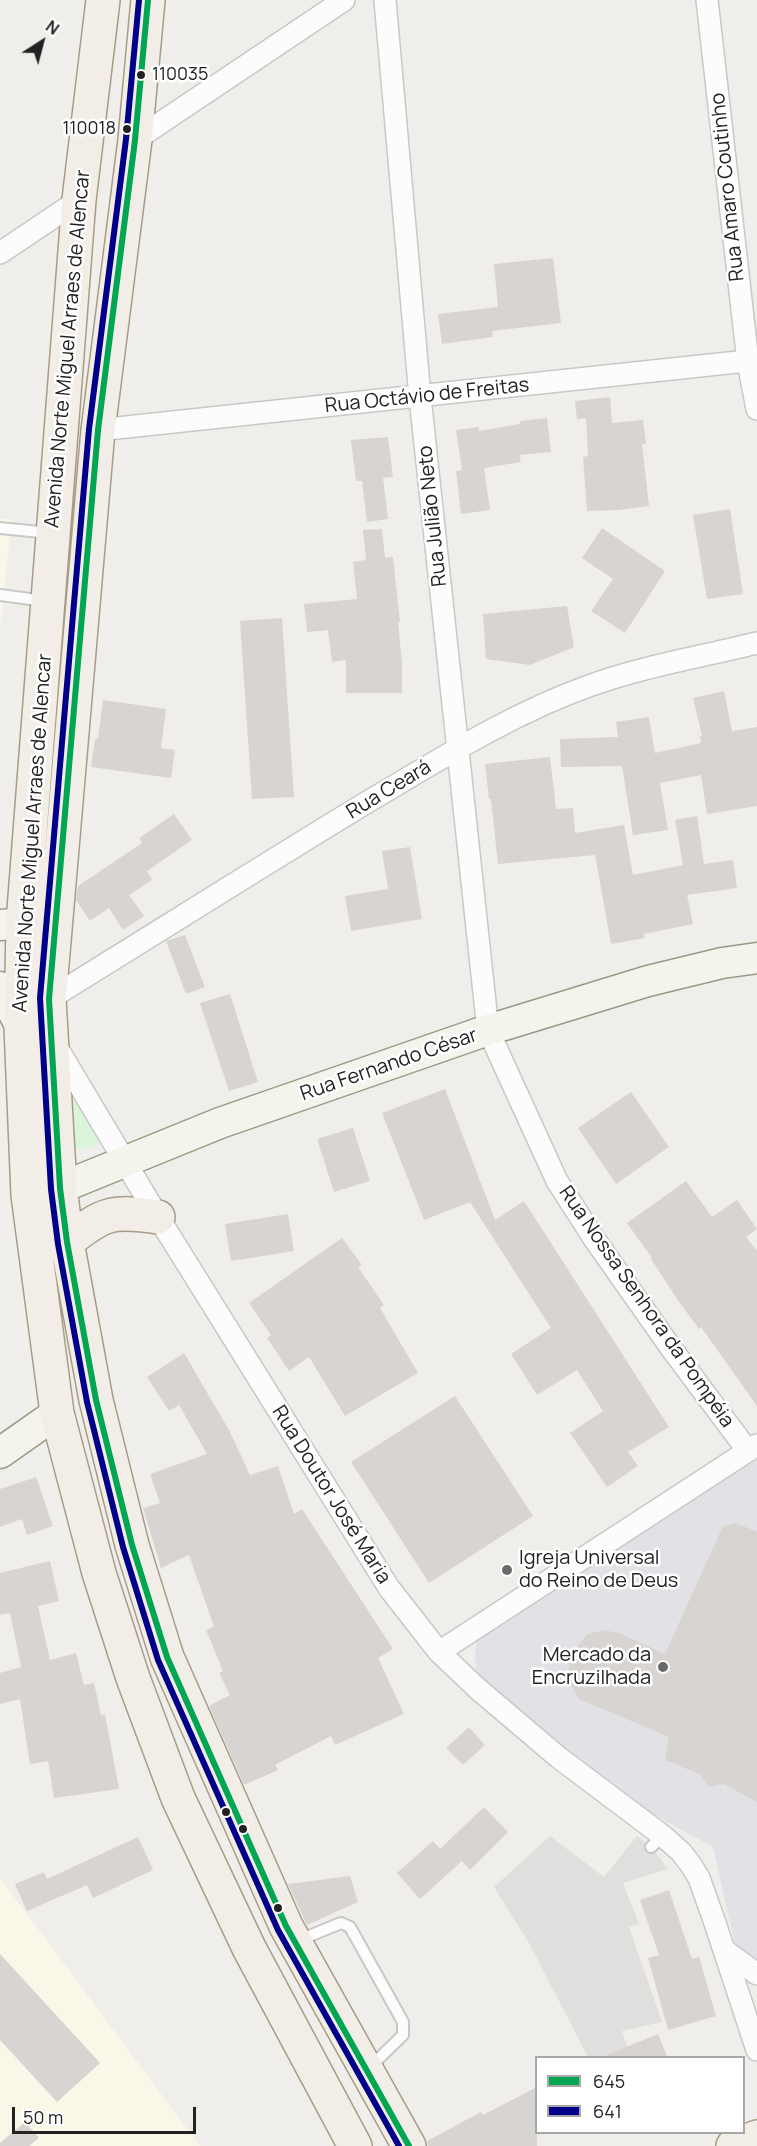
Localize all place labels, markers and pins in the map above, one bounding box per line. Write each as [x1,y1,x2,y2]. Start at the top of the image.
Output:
place label: 110035 [152,64,208,86]
marker: 110035 [135,69,147,81]
place label: 110018 [63,118,116,140]
marker: 110018 [121,123,133,135]
place label: Igreja Universal do Reino de Deus [519,1546,678,1593]
marker: Igreja Universal do Reino de Deus [500,1563,514,1577]
place label: Mercado da Encruzilhada [532,1643,651,1690]
marker: Mercado da Encruzilhada [656,1660,670,1674]
unlabelled marker [220,1806,232,1818]
unlabelled marker [237,1823,249,1835]
unlabelled marker [272,1902,284,1914]

